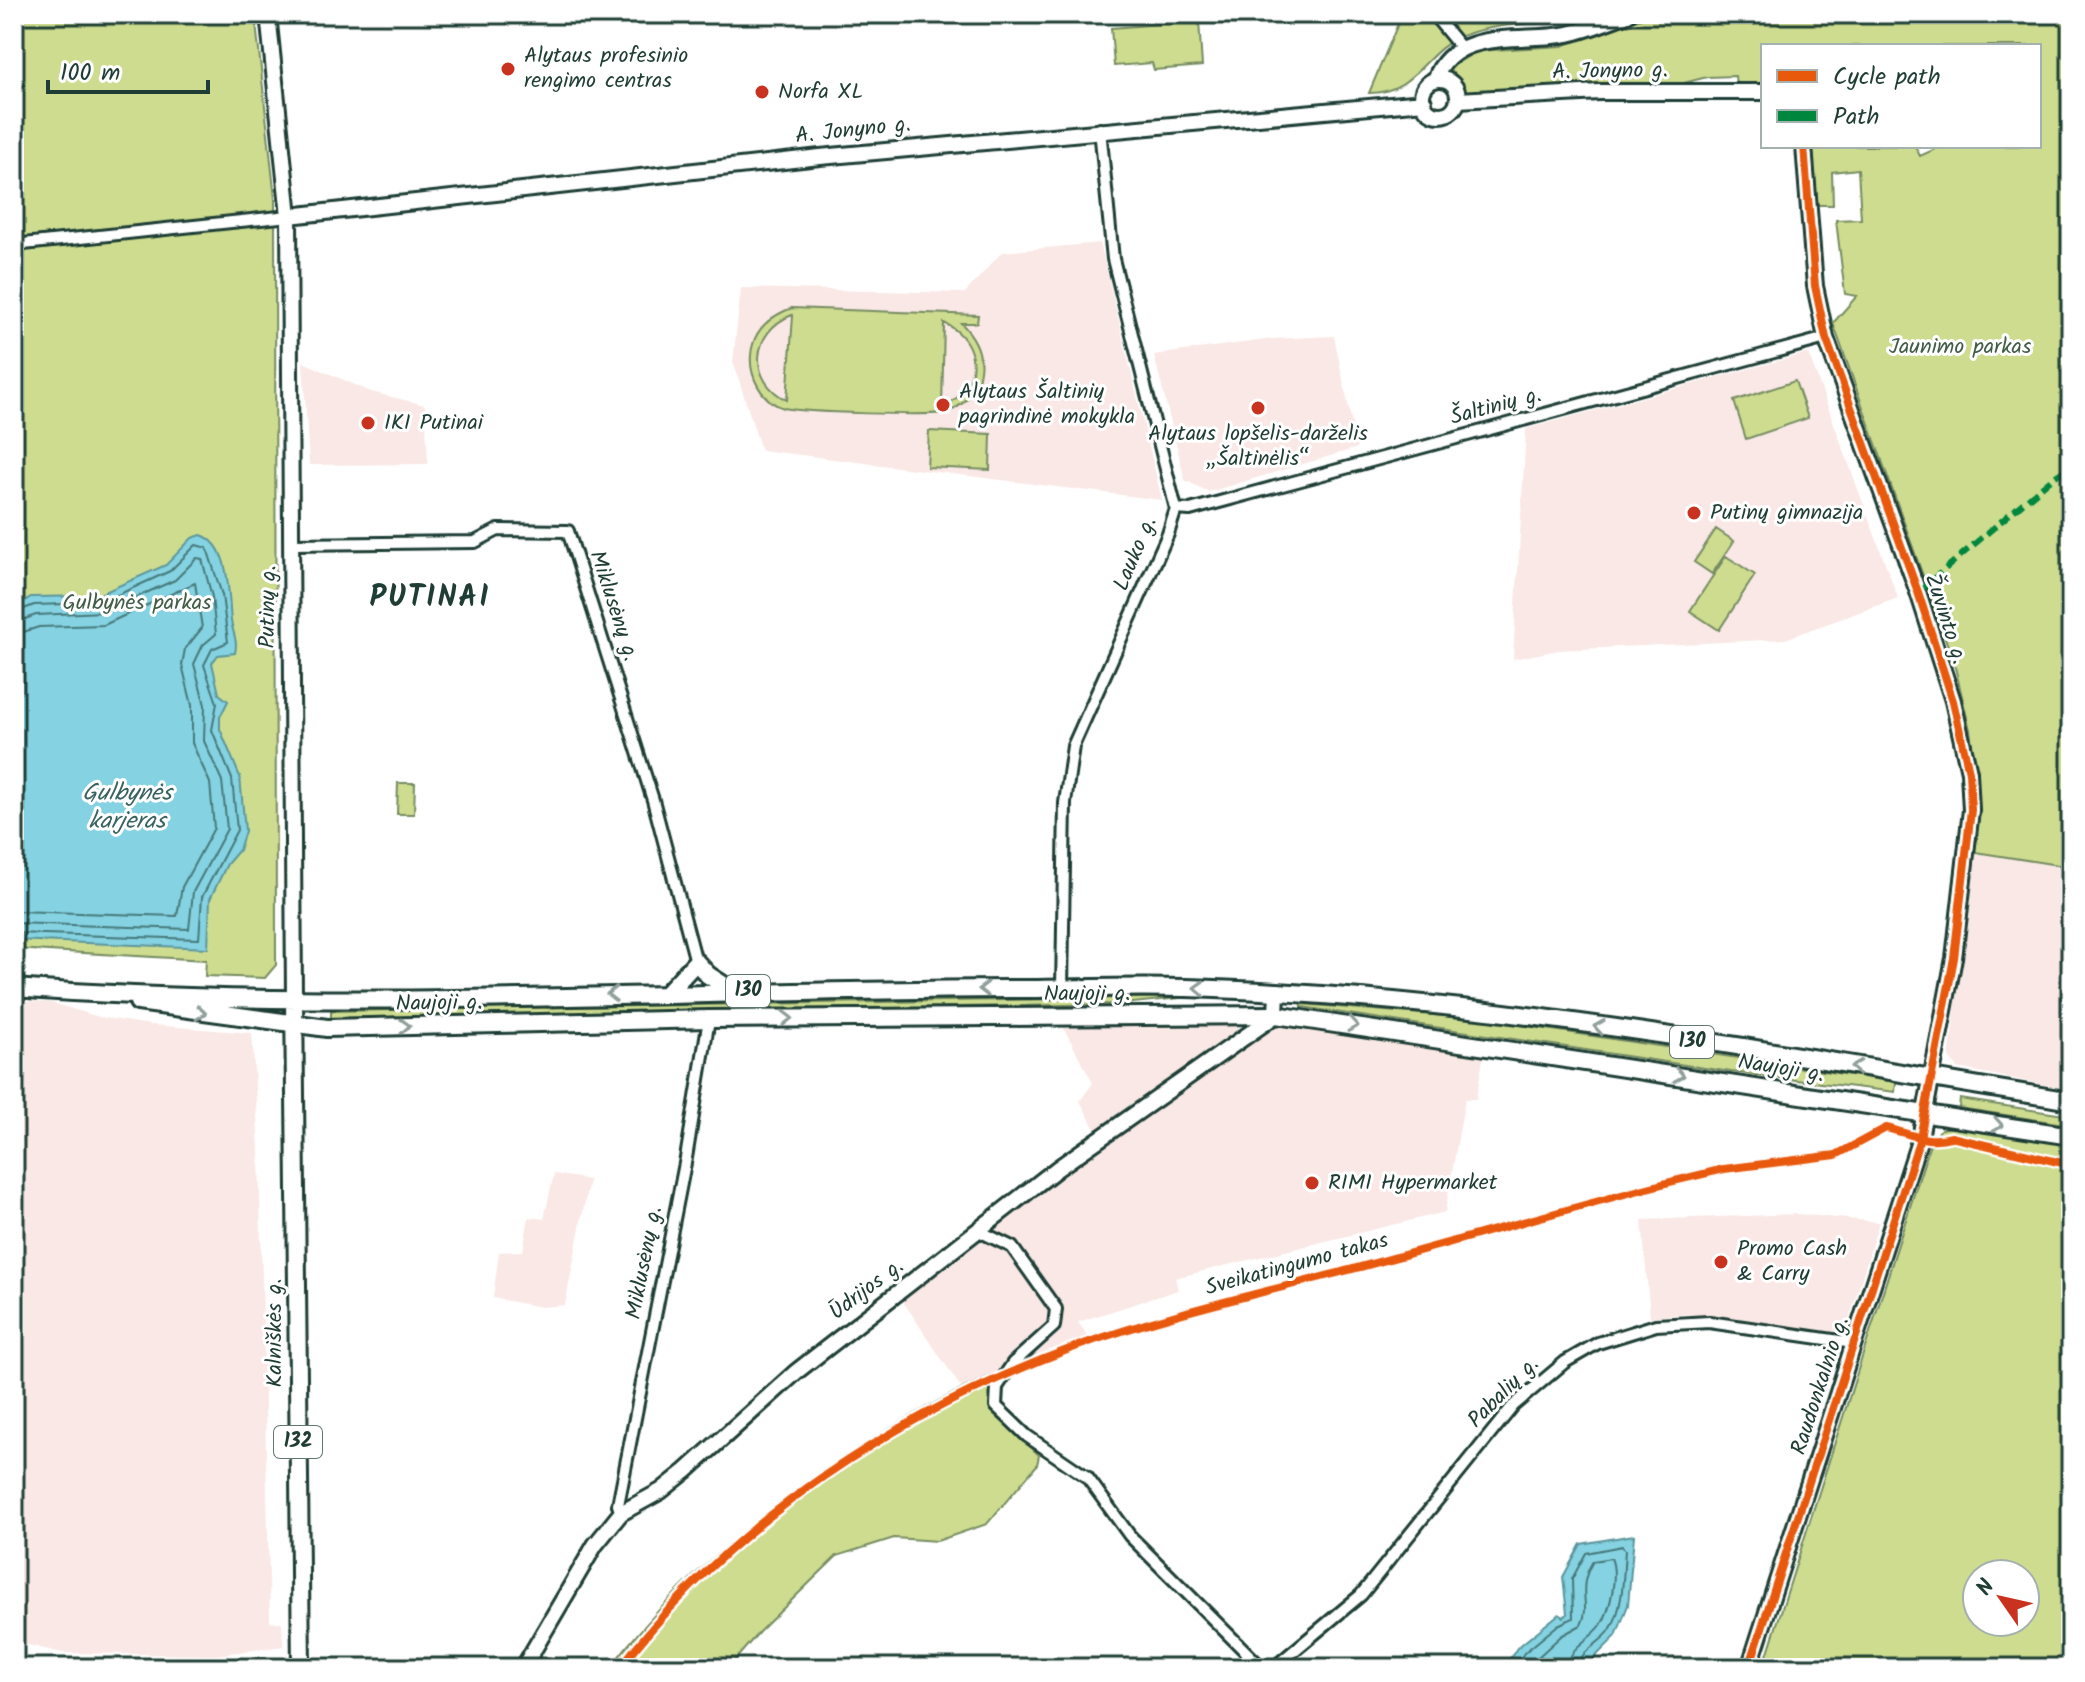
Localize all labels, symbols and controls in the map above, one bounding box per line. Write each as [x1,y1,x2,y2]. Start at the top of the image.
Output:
place label: Alytaus profesinio rengimo centras [524,39,688,99]
scale bar [48,44,208,94]
legend [1761,44,2041,148]
street label: A. Jonyno g. [1552,53,1668,91]
text: 100 m [60,54,120,93]
text: Cycle path [1833,58,1941,97]
marker: Alytaus profesinio rengimo centras [499,60,517,78]
place label: Norfa XL [778,75,863,110]
marker: Norfa XL [753,83,771,101]
text: Path [1833,98,1879,137]
street label: A. Jonyno g. [794,108,912,154]
park label: Jaunimo parkas [1889,330,2032,365]
place label: Alytaus Šaltinių pagrindinė mokykla [958,375,1135,435]
street label: Šaltinių g. [1447,378,1545,436]
marker: Alytaus Šaltinių pagrindinė mokykla [934,396,952,414]
marker: Alytaus lopšelis-darželis „Šaltinėlis“ [1249,399,1267,417]
place label: IKI Putinai [384,406,484,441]
marker: IKI Putinai [359,414,377,432]
place label: Alytaus lopšelis-darželis „Šaltinėlis“ [1148,417,1369,477]
place label: Putinų gimnazija [1710,496,1863,531]
marker: Putinų gimnazija [1685,504,1703,522]
street label: Lauko g. [1105,511,1167,597]
street label: Miklusėnų g. [579,546,647,666]
street label: Putinų g. [251,565,287,649]
street label: Žuvinto g. [1914,569,1976,669]
district label: PUTINAI [369,574,491,622]
park label: Gulbynės parkas [63,586,212,621]
water label: Gulbynės karjeras [82,774,175,841]
road number: 130 [726,975,770,1007]
street label: Naujoji g. [1044,977,1130,1012]
one-way arrow [977,980,990,998]
one-way arrow [1192,980,1205,997]
street label: Naujoji g. [395,986,483,1022]
one-way arrow [605,986,618,1003]
one-way arrow [194,1004,208,1021]
one-way arrow [781,1009,794,1027]
one-way arrow [1346,1016,1360,1033]
one-way arrow [399,1018,412,1035]
one-way arrow [1592,1019,1606,1036]
road number: 130 [1670,1026,1714,1058]
street label: Naujoji g. [1735,1045,1827,1093]
one-way arrow [1849,1059,1862,1076]
one-way arrow [1673,1066,1686,1083]
one-way arrow [1991,1116,2005,1133]
place label: RIMI Hypermarket [1328,1166,1498,1201]
marker: RIMI Hypermarket [1303,1174,1321,1192]
street label: Miklusėnų g. [617,1203,673,1323]
street label: Sveikatingumo takas [1201,1224,1393,1306]
place label: Promo Cash & Carry [1737,1232,1847,1292]
street label: Ūdrijos g. [822,1250,912,1330]
marker: Promo Cash & Carry [1712,1253,1730,1271]
street label: Kalniškės g. [258,1279,293,1387]
street label: Raudonkalnio g. [1782,1312,1860,1460]
street label: Pabalių g. [1460,1349,1548,1437]
road number: 132 [274,1426,322,1458]
north arrow [1961,1558,2041,1638]
text: N [1968,1573,2005,1604]

